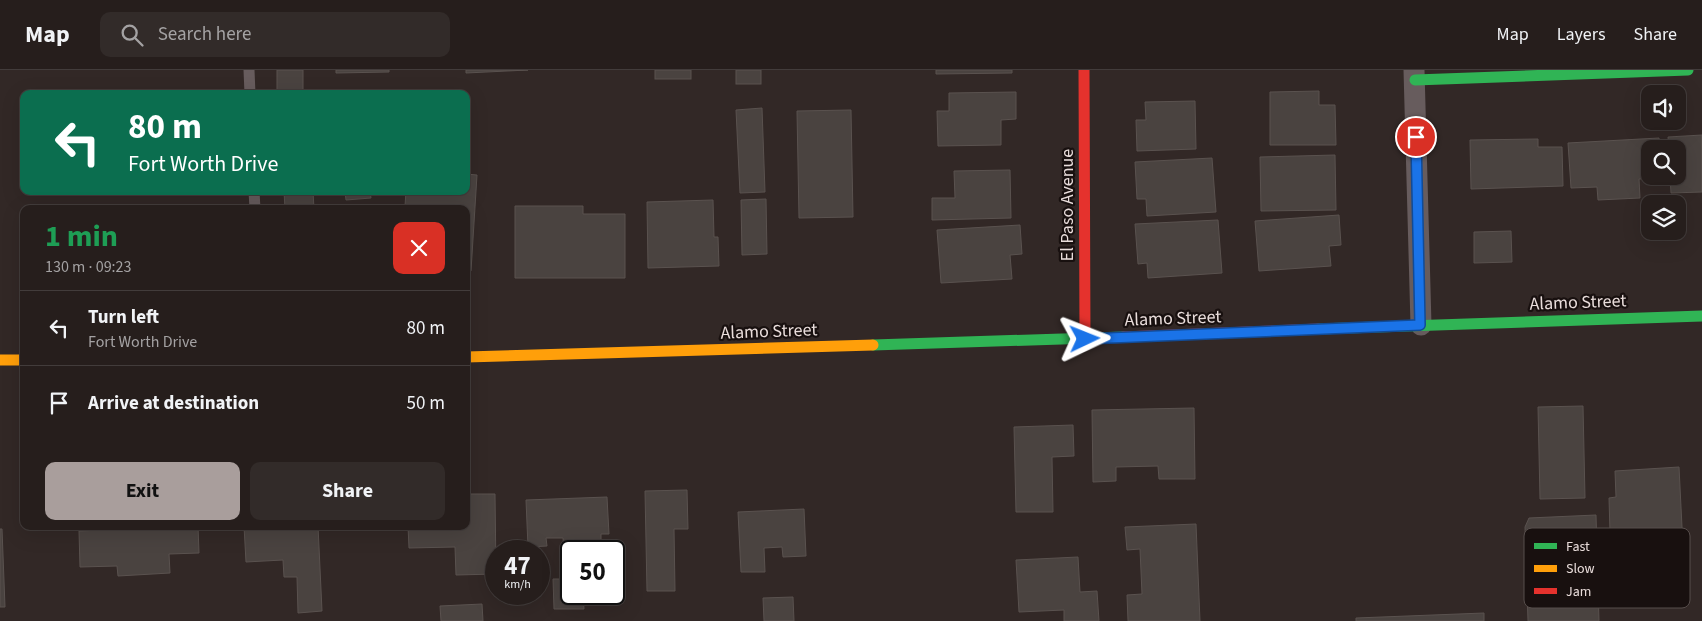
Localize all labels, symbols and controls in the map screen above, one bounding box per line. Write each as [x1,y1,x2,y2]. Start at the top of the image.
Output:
search box [100,12,450,57]
text: Map [25,17,70,52]
icon: search [118,21,146,49]
text: Search here [158,21,251,48]
text: Map [1497,22,1529,47]
text: Layers [1557,22,1606,47]
text: Share [1634,22,1677,47]
map controls [1641,85,1686,240]
button: sound [1641,85,1686,130]
text: 80 m [128,102,202,152]
icon: left [45,110,110,175]
pin [1395,116,1437,158]
icon: arrive [1402,123,1430,151]
button: search [1641,140,1686,185]
text: Fort Worth Drive [128,148,278,180]
street label: El Paso Avenue [1055,149,1080,261]
button: layers [1641,195,1686,240]
text: 1 min [45,215,118,258]
button: close [393,222,445,274]
text: 130 m · 09:23 [45,256,132,278]
street label: Alamo Street [1529,288,1627,317]
text: Turn left [88,304,159,331]
street label: Alamo Street [1124,304,1222,333]
position arrow [1058,312,1110,364]
icon: left [45,314,73,342]
text: 80 m [407,315,445,342]
street label: Alamo Street [720,317,818,346]
text: Fort Worth Drive [88,331,197,353]
icon: arrive [45,389,73,417]
text: Arrive at destination [88,390,259,417]
text: 50 m [407,390,445,417]
button: Exit [45,462,240,520]
button: Share [250,462,445,520]
legend [1524,528,1690,608]
text: Fast [1566,537,1590,557]
speed limit sign: 50 [560,540,625,605]
text: 47 [504,548,531,584]
text: Slow [1566,559,1595,579]
text: km/h [504,576,531,593]
text: Jam [1566,582,1591,602]

